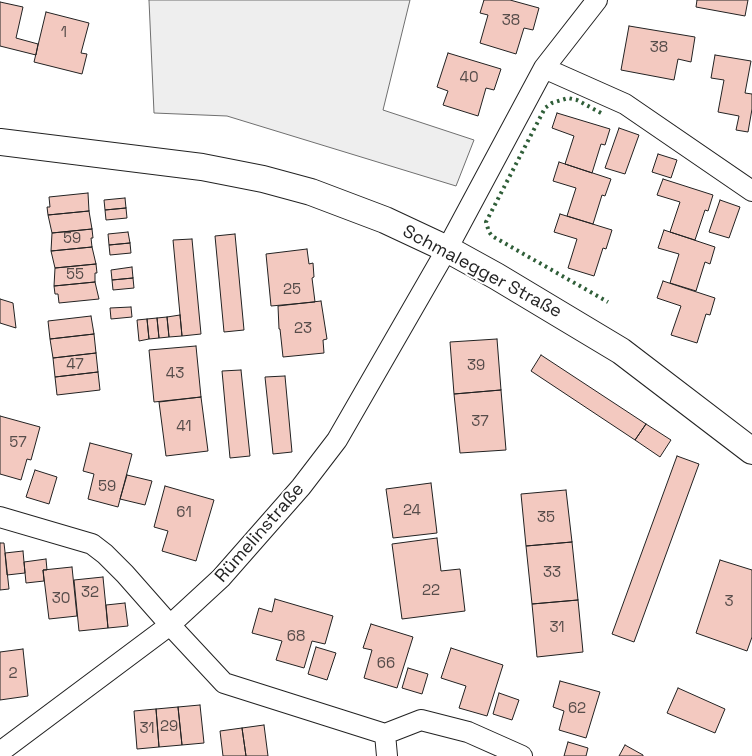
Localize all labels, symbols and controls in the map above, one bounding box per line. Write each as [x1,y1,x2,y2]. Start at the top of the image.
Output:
house number: 38 [502,12,520,30]
house number: 1 [61,24,67,42]
house number: 38 [650,39,668,57]
house number: 40 [460,69,478,87]
street label: Schmalegger Straße [399,221,565,323]
house number: 59 [63,230,81,248]
house number: 55 [66,266,84,284]
house number: 25 [283,281,301,299]
house number: 23 [294,320,312,338]
house number: 47 [66,356,84,374]
house number: 39 [467,357,485,375]
house number: 43 [166,365,184,383]
house number: 37 [471,413,489,431]
house number: 41 [176,418,192,436]
house number: 57 [9,434,27,452]
house number: 59 [98,478,116,496]
street label: Rümelinstraße [211,479,309,587]
house number: 24 [403,502,421,520]
house number: 61 [176,504,192,522]
house number: 35 [537,509,555,527]
house number: 33 [543,564,561,582]
house number: 22 [422,582,440,600]
house number: 32 [81,584,99,602]
house number: 30 [52,590,70,608]
house number: 3 [724,593,734,611]
house number: 31 [549,619,565,637]
house number: 68 [287,628,305,646]
house number: 66 [377,655,395,673]
house number: 2 [8,665,18,683]
house number: 62 [568,700,586,718]
house number: 29 [160,718,178,736]
house number: 31 [139,720,155,738]

